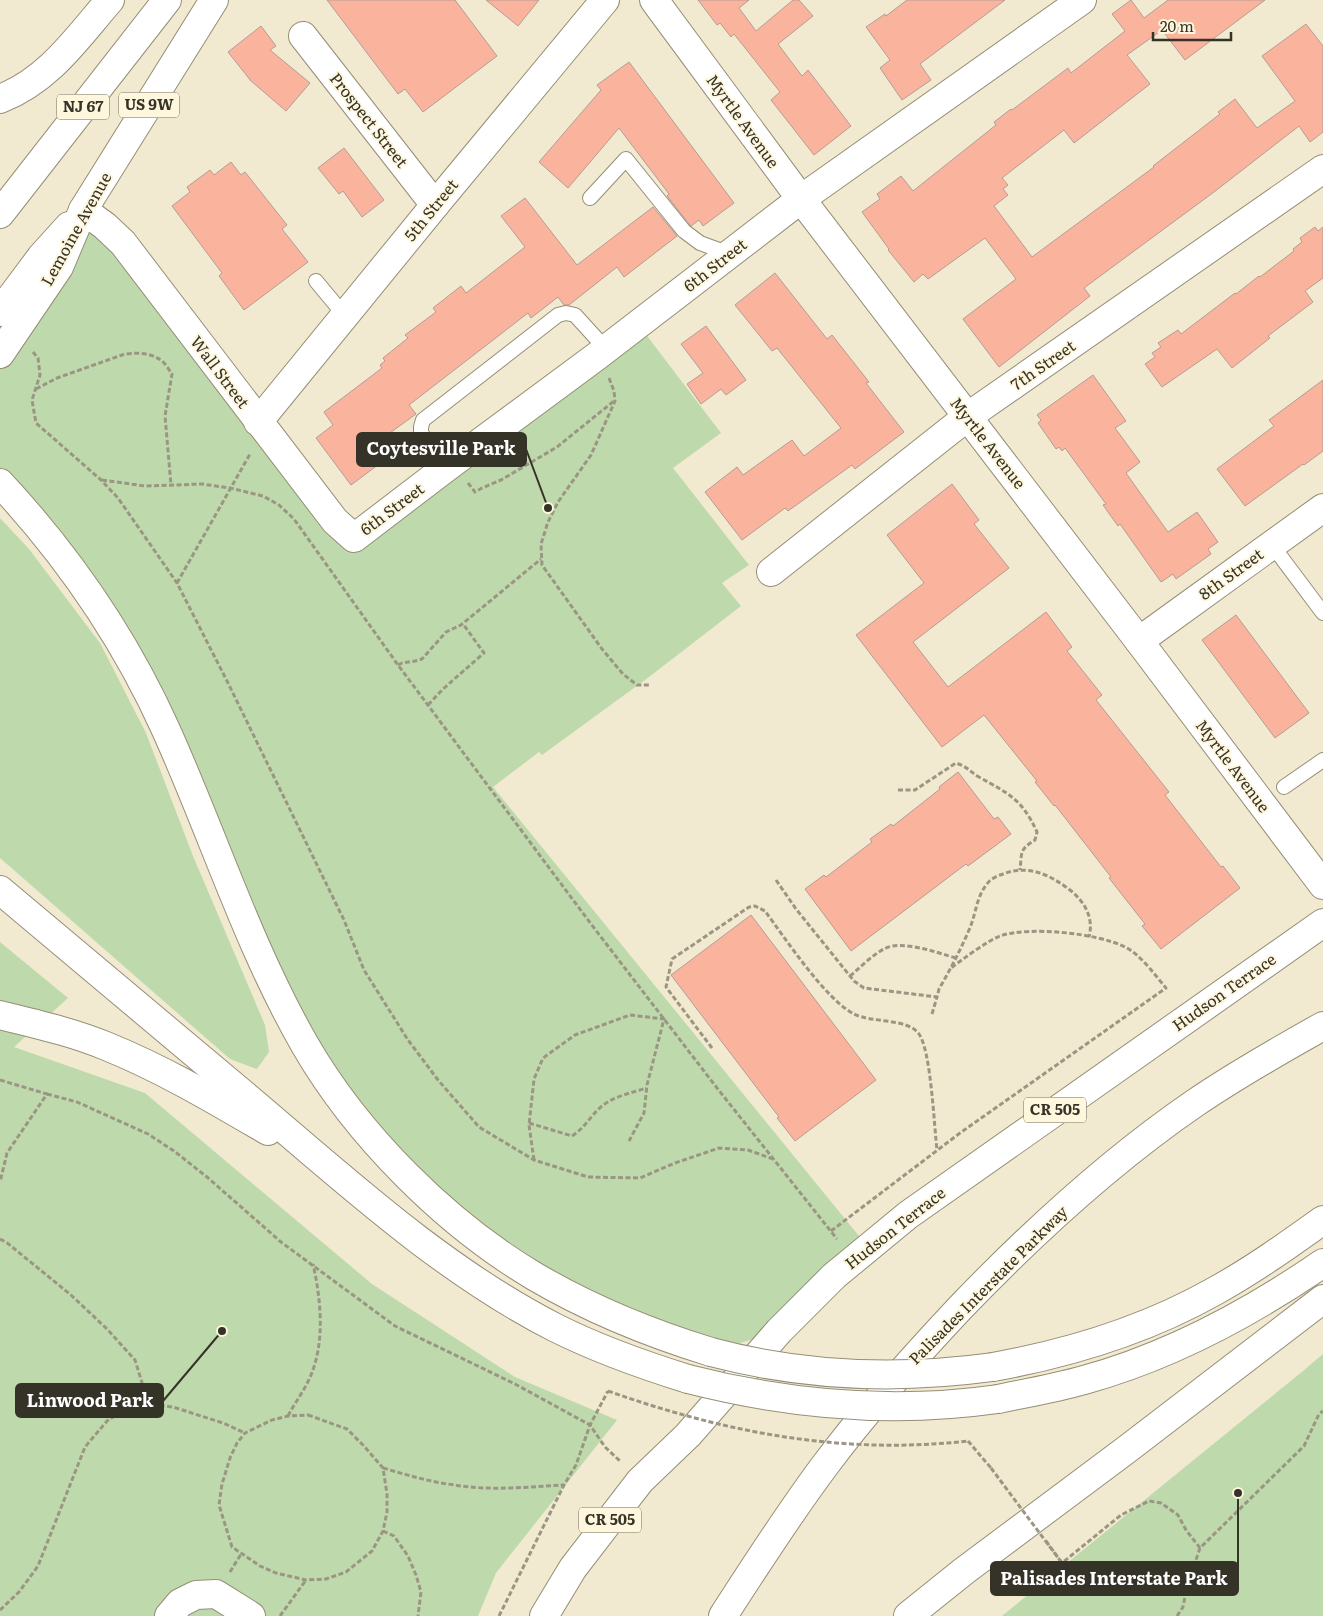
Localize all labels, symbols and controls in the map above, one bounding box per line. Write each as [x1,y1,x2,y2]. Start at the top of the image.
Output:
scale bar [1153,10,1230,42]
text: 20 m [1160,14,1194,37]
street label: Prospect Street [325,67,415,173]
street label: Myrtle Avenue [702,68,786,172]
road number: US 9W [119,92,179,118]
road number: NJ 67 [57,94,109,120]
street label: Lemoine Avenue [34,167,116,290]
street label: 5th Street [398,173,463,246]
street label: 6th Street [678,231,752,297]
street label: Wall Street [185,330,256,413]
street label: 7th Street [1005,333,1080,395]
street label: Myrtle Avenue [945,391,1032,493]
callout: Coytesville Park [357,433,526,466]
text: Coytesville Park [366,434,516,461]
street label: 6th Street [354,476,429,540]
street label: 8th Street [1193,541,1268,605]
street label: Myrtle Avenue [1191,714,1277,817]
street label: Hudson Terrace [1167,946,1280,1036]
road number: CR 505 [1024,1098,1086,1122]
street label: Hudson Terrace [839,1180,950,1274]
street label: Palisades Interstate Parkway [902,1199,1073,1369]
callout: Linwood Park [16,1384,163,1417]
text: Linwood Park [26,1386,154,1413]
road number: CR 505 [579,1508,641,1532]
callout: Palisades Interstate Park [991,1562,1238,1595]
text: Palisades Interstate Park [1000,1564,1229,1591]

